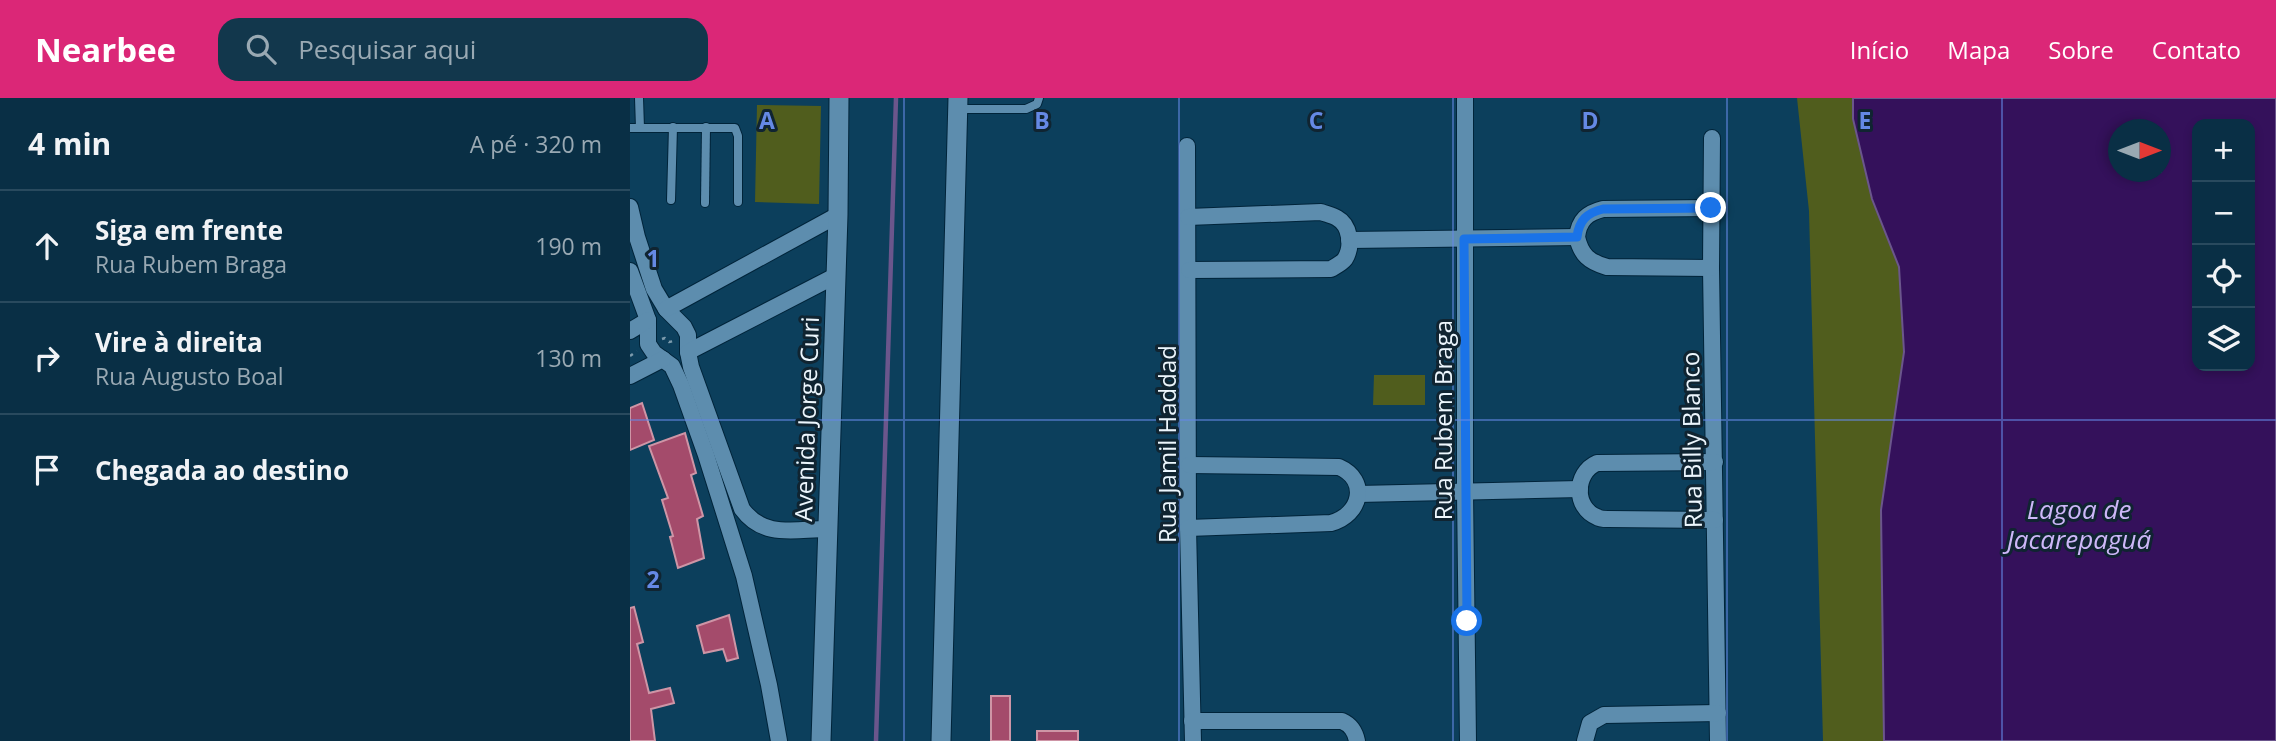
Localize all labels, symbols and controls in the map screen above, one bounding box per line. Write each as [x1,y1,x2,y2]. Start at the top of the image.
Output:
search box [218,18,708,81]
text: Nearbee [35,27,176,72]
icon: search [242,30,280,68]
text: Pesquisar aqui [298,31,476,67]
text: Início [1850,33,1909,66]
text: Mapa [1947,33,2010,66]
text: Sobre [2048,33,2114,66]
text: Contato [2152,33,2241,66]
text: A [759,104,775,136]
text: B [1034,104,1050,136]
text: C [1309,104,1323,136]
text: D [1581,104,1599,136]
text: E [1859,104,1871,136]
north arrow [2108,119,2171,182]
map controls [2192,119,2255,371]
button: + [2192,119,2255,182]
text: 4 min [28,123,111,164]
text: A pé · 320 m [470,128,602,160]
button: − [2192,182,2255,245]
route end [1695,192,1726,223]
text: Siga em frente [95,212,283,248]
icon: ahead [28,227,66,265]
text: 190 m [535,230,602,262]
text: 1 [646,242,660,274]
button: locate [2192,245,2255,308]
text: Rua Rubem Braga [95,248,287,280]
button: layers [2192,308,2255,371]
street label: Avenida Jorge Curi [786,316,826,522]
street label: Rua Rubem Braga [1426,320,1459,520]
text: Vire à direita [95,324,263,360]
icon: right [28,339,66,377]
text: 130 m [535,342,602,374]
street label: Rua Jamil Haddad [1150,345,1183,543]
street label: Rua Billy Blanco [1673,351,1709,529]
text: Rua Augusto Boal [95,360,284,392]
icon: arrive [28,451,66,489]
text: Chegada ao destino [95,452,349,488]
water label: Lagoa de Jacarepaguá [2002,491,2151,557]
text: 2 [646,563,660,595]
route start [1451,605,1482,636]

